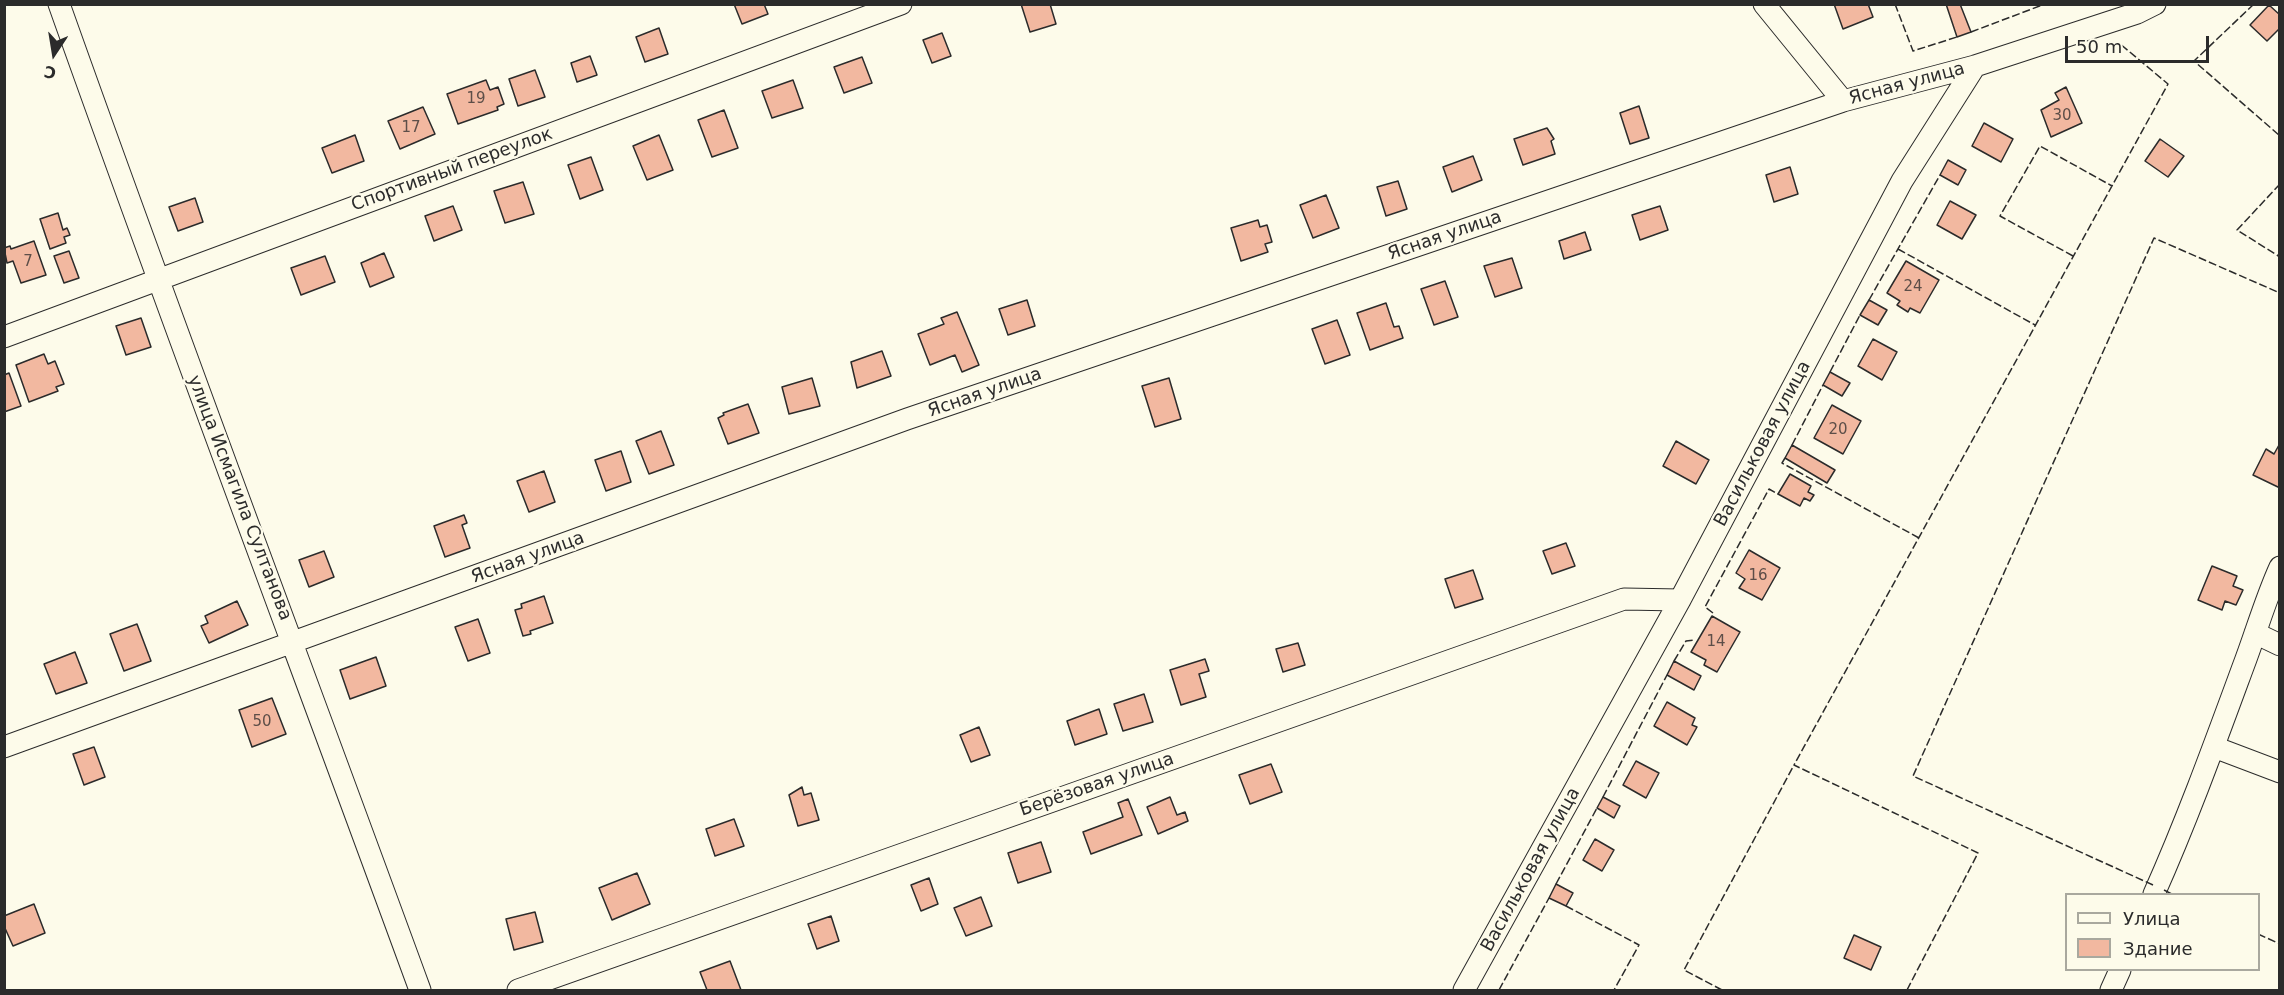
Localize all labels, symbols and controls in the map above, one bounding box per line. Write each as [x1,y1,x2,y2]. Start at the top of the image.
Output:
north arrow [24,24,84,84]
scale bar [2068,24,2212,62]
text: 50 m [2076,36,2122,57]
street label: Ясная улица [1847,58,1967,110]
text: С [42,62,58,83]
house number: 19 [466,90,486,108]
house number: 30 [2052,107,2072,125]
house number: 17 [401,119,421,137]
street label: Спортивный переулок [349,124,555,216]
street label: Ясная улица [1385,206,1505,266]
house number: 7 [23,253,33,271]
house number: 24 [1903,278,1923,296]
street label: Васильковая улица [1710,358,1816,530]
street label: Ясная улица [925,363,1045,423]
street label: улица Исмагила Султанова [182,372,296,624]
house number: 20 [1828,421,1848,439]
street label: Ясная улица [468,528,588,588]
house number: 16 [1748,567,1768,585]
house number: 14 [1706,633,1726,651]
house number: 50 [252,713,272,731]
street label: Берёзовая улица [1017,748,1177,822]
street label: Васильковая улица [1477,784,1585,956]
legend [2065,893,2260,971]
text: Улица [2123,908,2180,929]
text: Здание [2123,938,2193,959]

